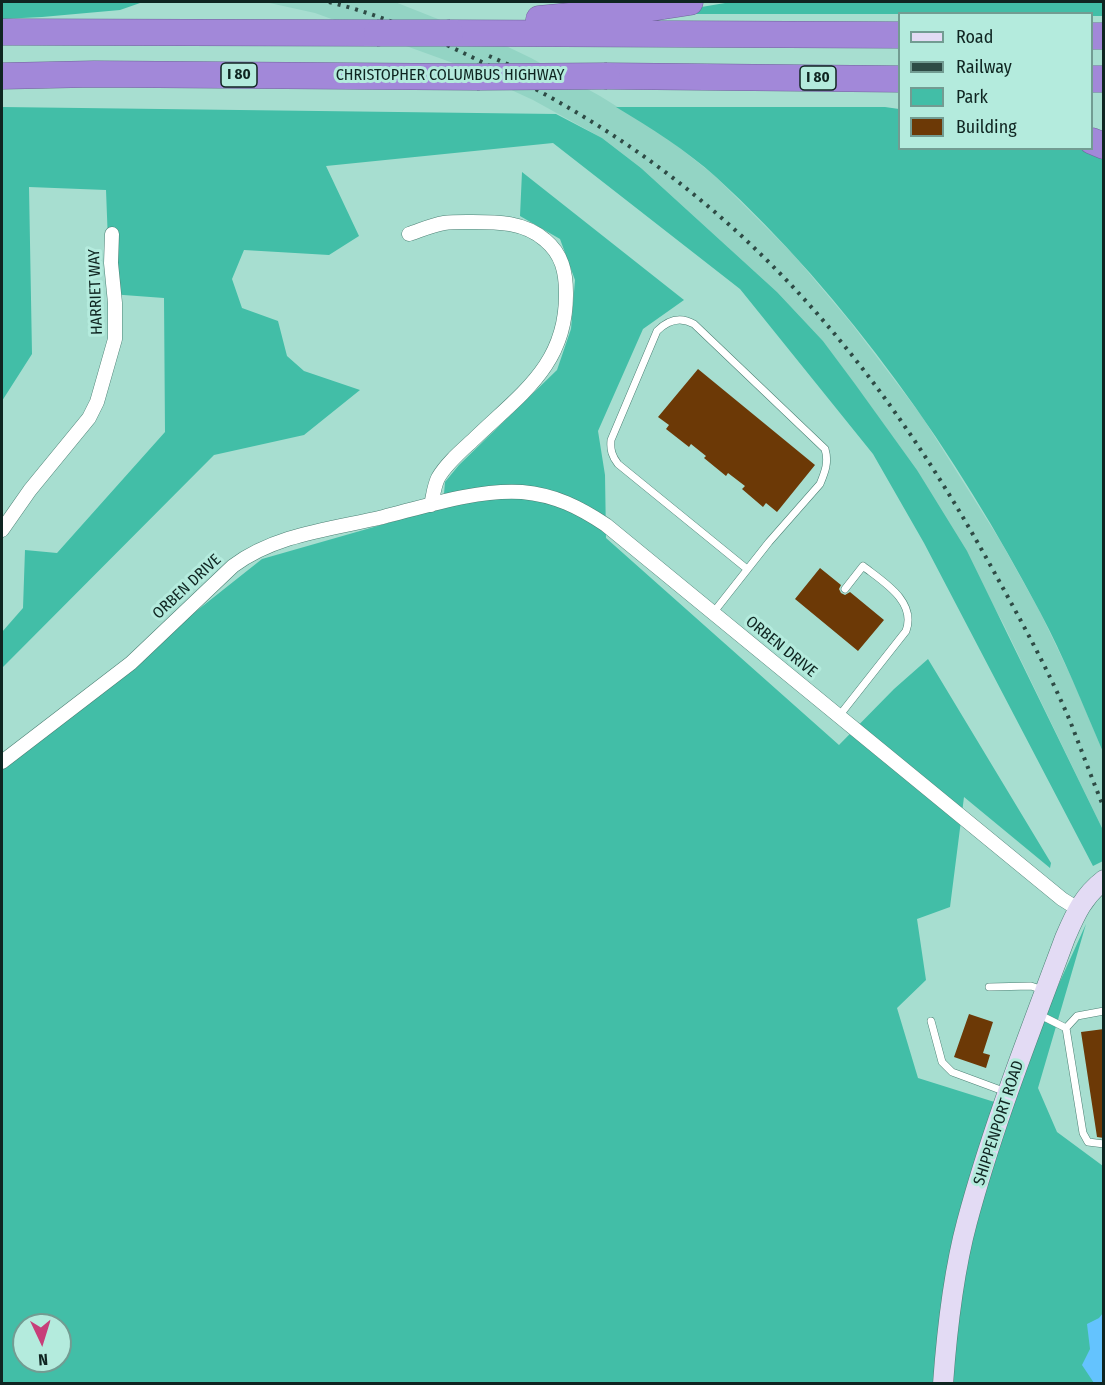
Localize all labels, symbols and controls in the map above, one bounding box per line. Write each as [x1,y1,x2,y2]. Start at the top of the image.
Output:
legend [898,12,1093,150]
text: Road [956,26,993,48]
text: Railway [956,56,1012,78]
road number: I 80 [221,63,257,87]
street label: CHRISTOPHER COLUMBUS HIGHWAY [336,66,564,86]
road number: I 80 [800,66,836,90]
text: Park [956,86,988,108]
text: Building [956,116,1017,138]
street label: HARRIET WAY [85,249,107,335]
street label: ORBEN DRIVE [149,551,225,623]
street label: ORBEN DRIVE [741,612,821,682]
street label: SHIPPENPORT ROAD [970,1058,1028,1188]
north arrow [12,1313,72,1373]
text: N [38,1350,49,1369]

